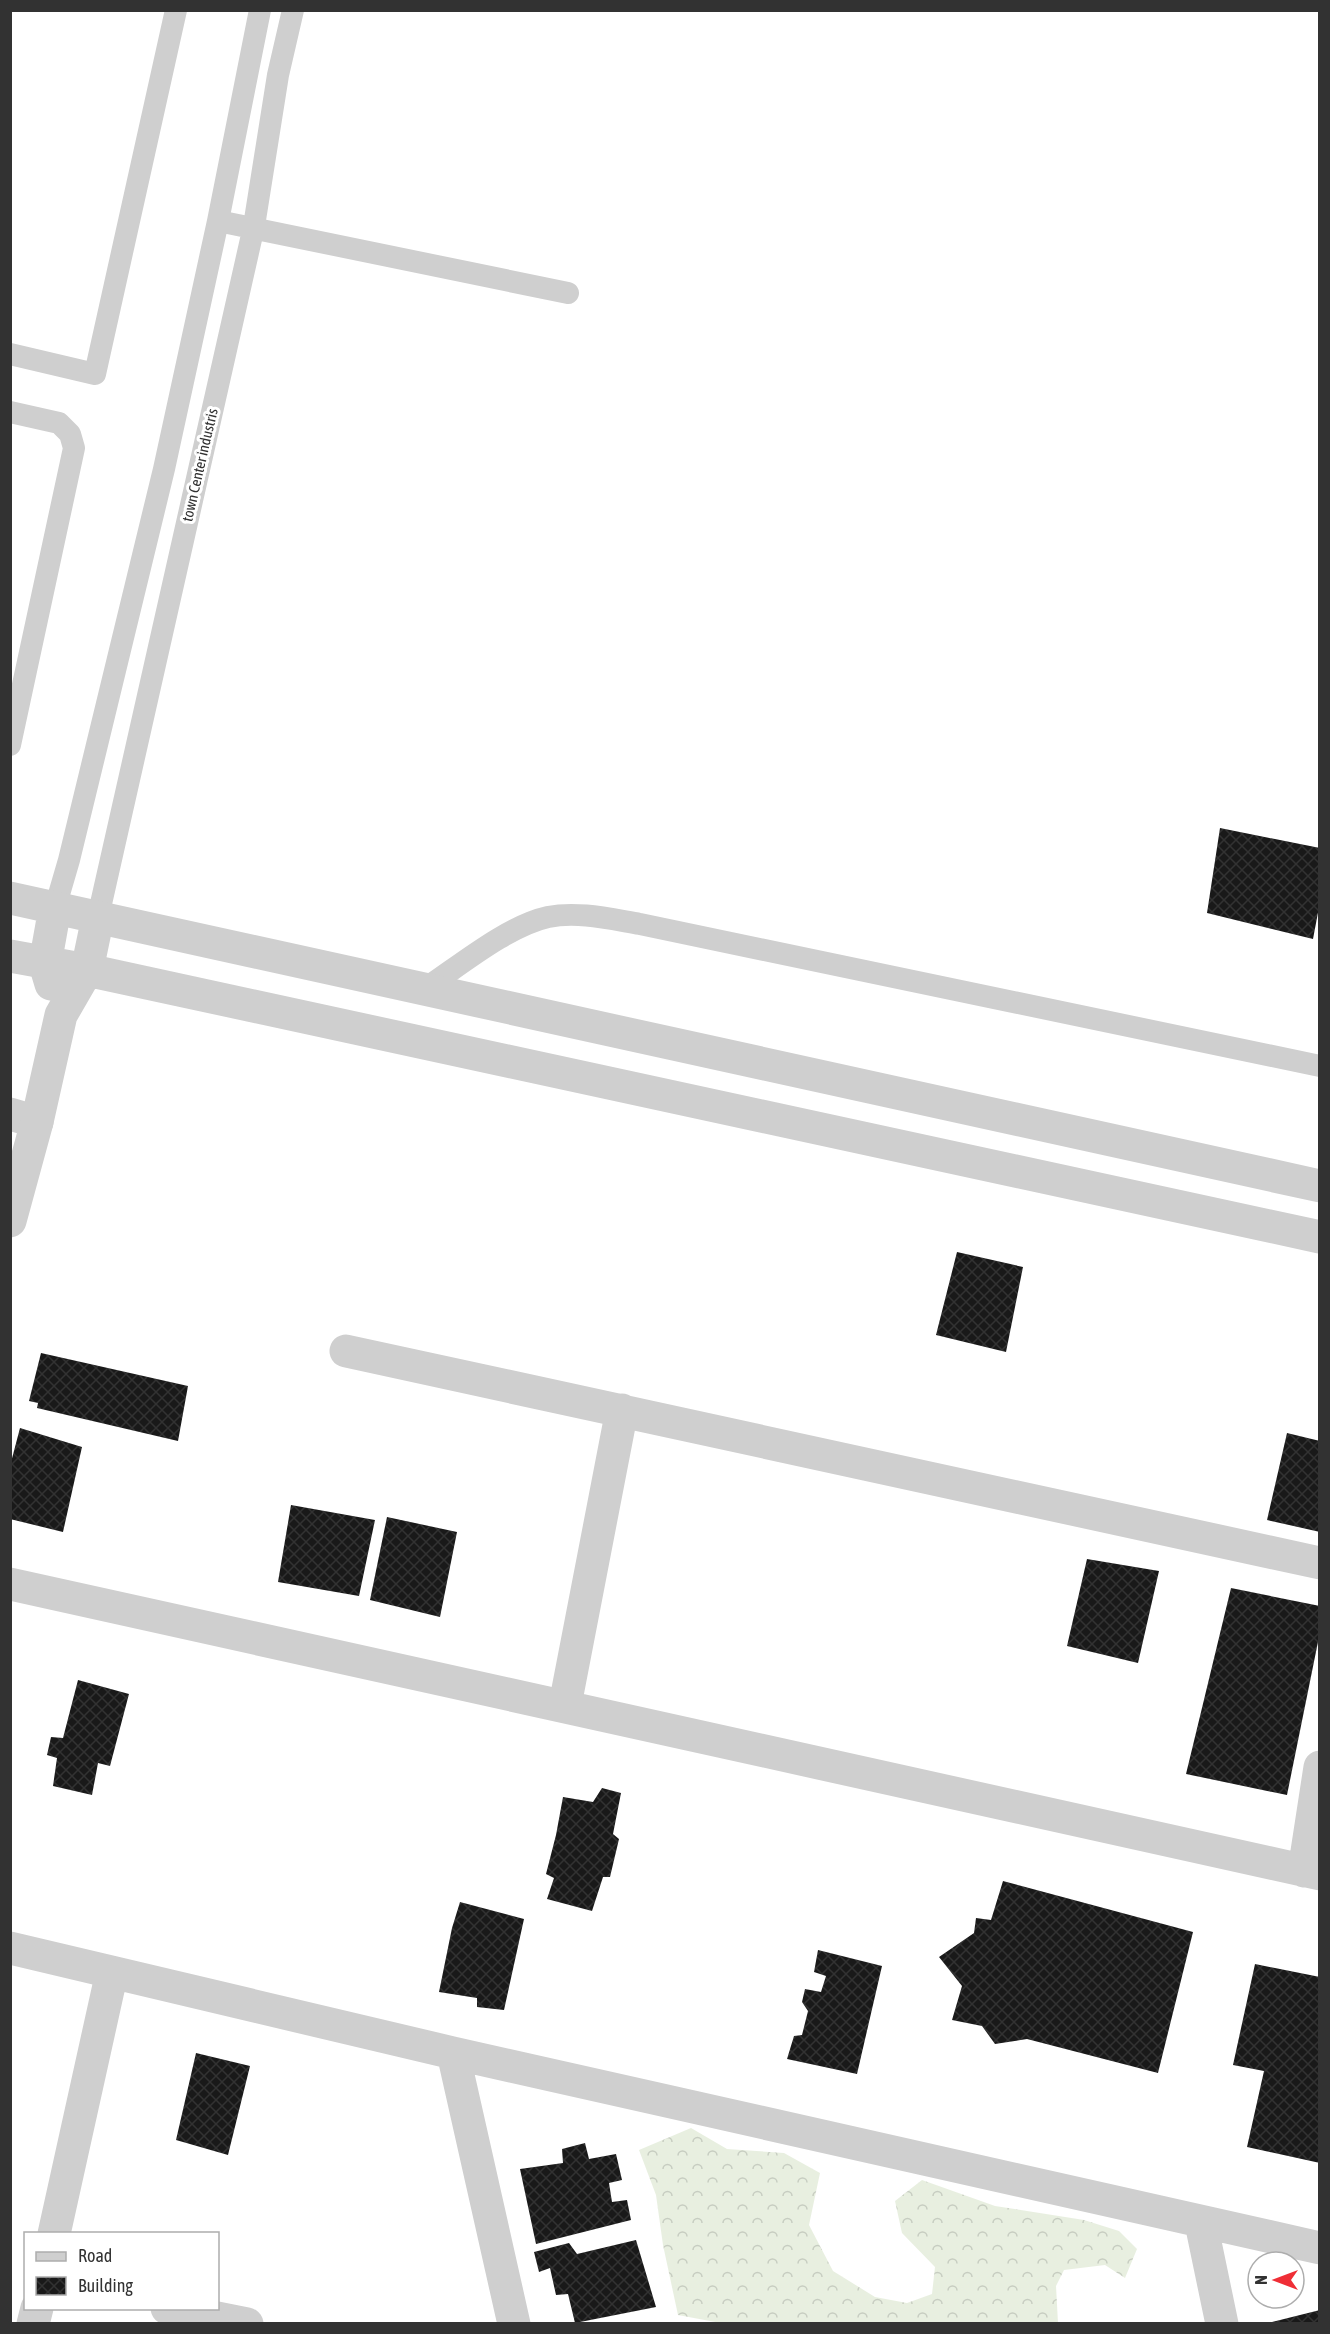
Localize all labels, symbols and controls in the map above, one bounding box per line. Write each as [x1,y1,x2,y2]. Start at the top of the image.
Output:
street label: town Center industris [178,407,221,523]
legend [24,2232,219,2310]
text: Road [78,2245,112,2266]
north arrow [1246,2250,1306,2310]
text: Building [78,2275,133,2296]
text: N [1252,2275,1270,2285]

